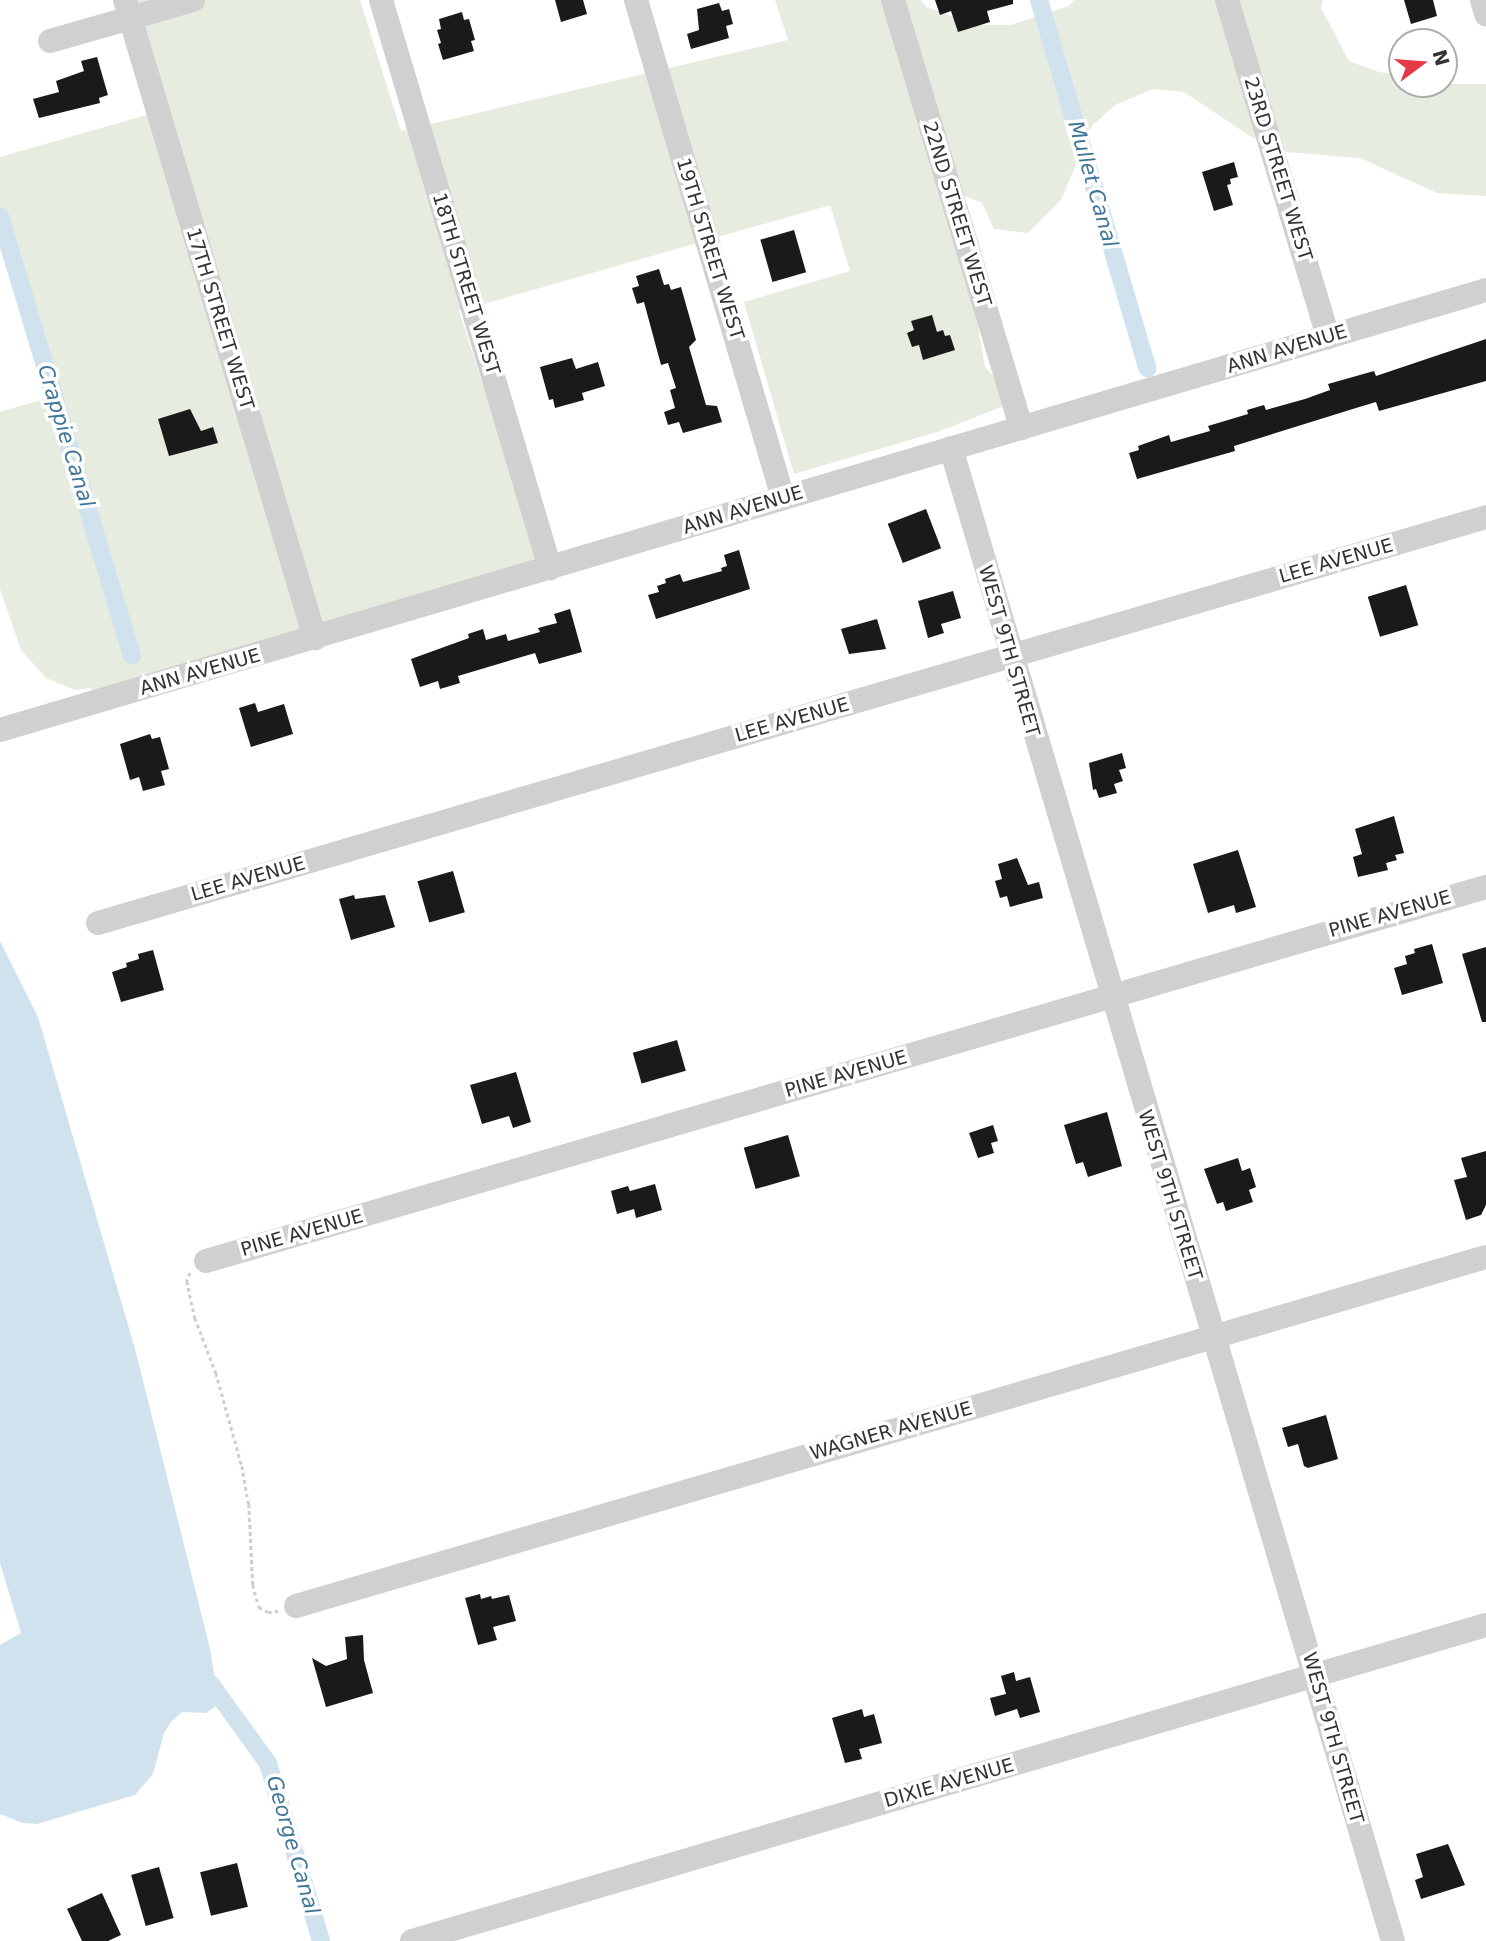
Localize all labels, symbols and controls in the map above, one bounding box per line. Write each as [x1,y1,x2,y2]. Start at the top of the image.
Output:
north arrow [1388,28,1458,98]
text: N [1428,47,1454,68]
street label: 23RD STREET WEST [1239,74,1317,264]
water label: Mullet Canal [1063,118,1123,250]
street label: 22ND STREET WEST [918,119,996,309]
street label: 19TH STREET WEST [671,155,749,343]
street label: 18TH STREET WEST [427,190,505,378]
street label: 17TH STREET WEST [181,225,259,413]
street label: ANN AVENUE [1224,320,1350,378]
water label: Crappie Canal [32,362,100,510]
street label: ANN AVENUE [680,481,806,539]
street label: LEE AVENUE [1276,534,1396,588]
street label: WEST 9TH STREET [974,563,1044,739]
street label: ANN AVENUE [137,644,263,700]
street label: LEE AVENUE [732,693,852,747]
street label: LEE AVENUE [188,852,308,906]
street label: PINE AVENUE [1326,886,1454,942]
street label: PINE AVENUE [782,1046,910,1102]
street label: WEST 9TH STREET [1133,1107,1207,1283]
street label: PINE AVENUE [238,1205,366,1261]
street label: WAGNER AVENUE [807,1397,975,1465]
street label: WEST 9TH STREET [1298,1650,1368,1826]
street label: DIXIE AVENUE [882,1754,1016,1812]
water label: George Canal [261,1773,325,1917]

